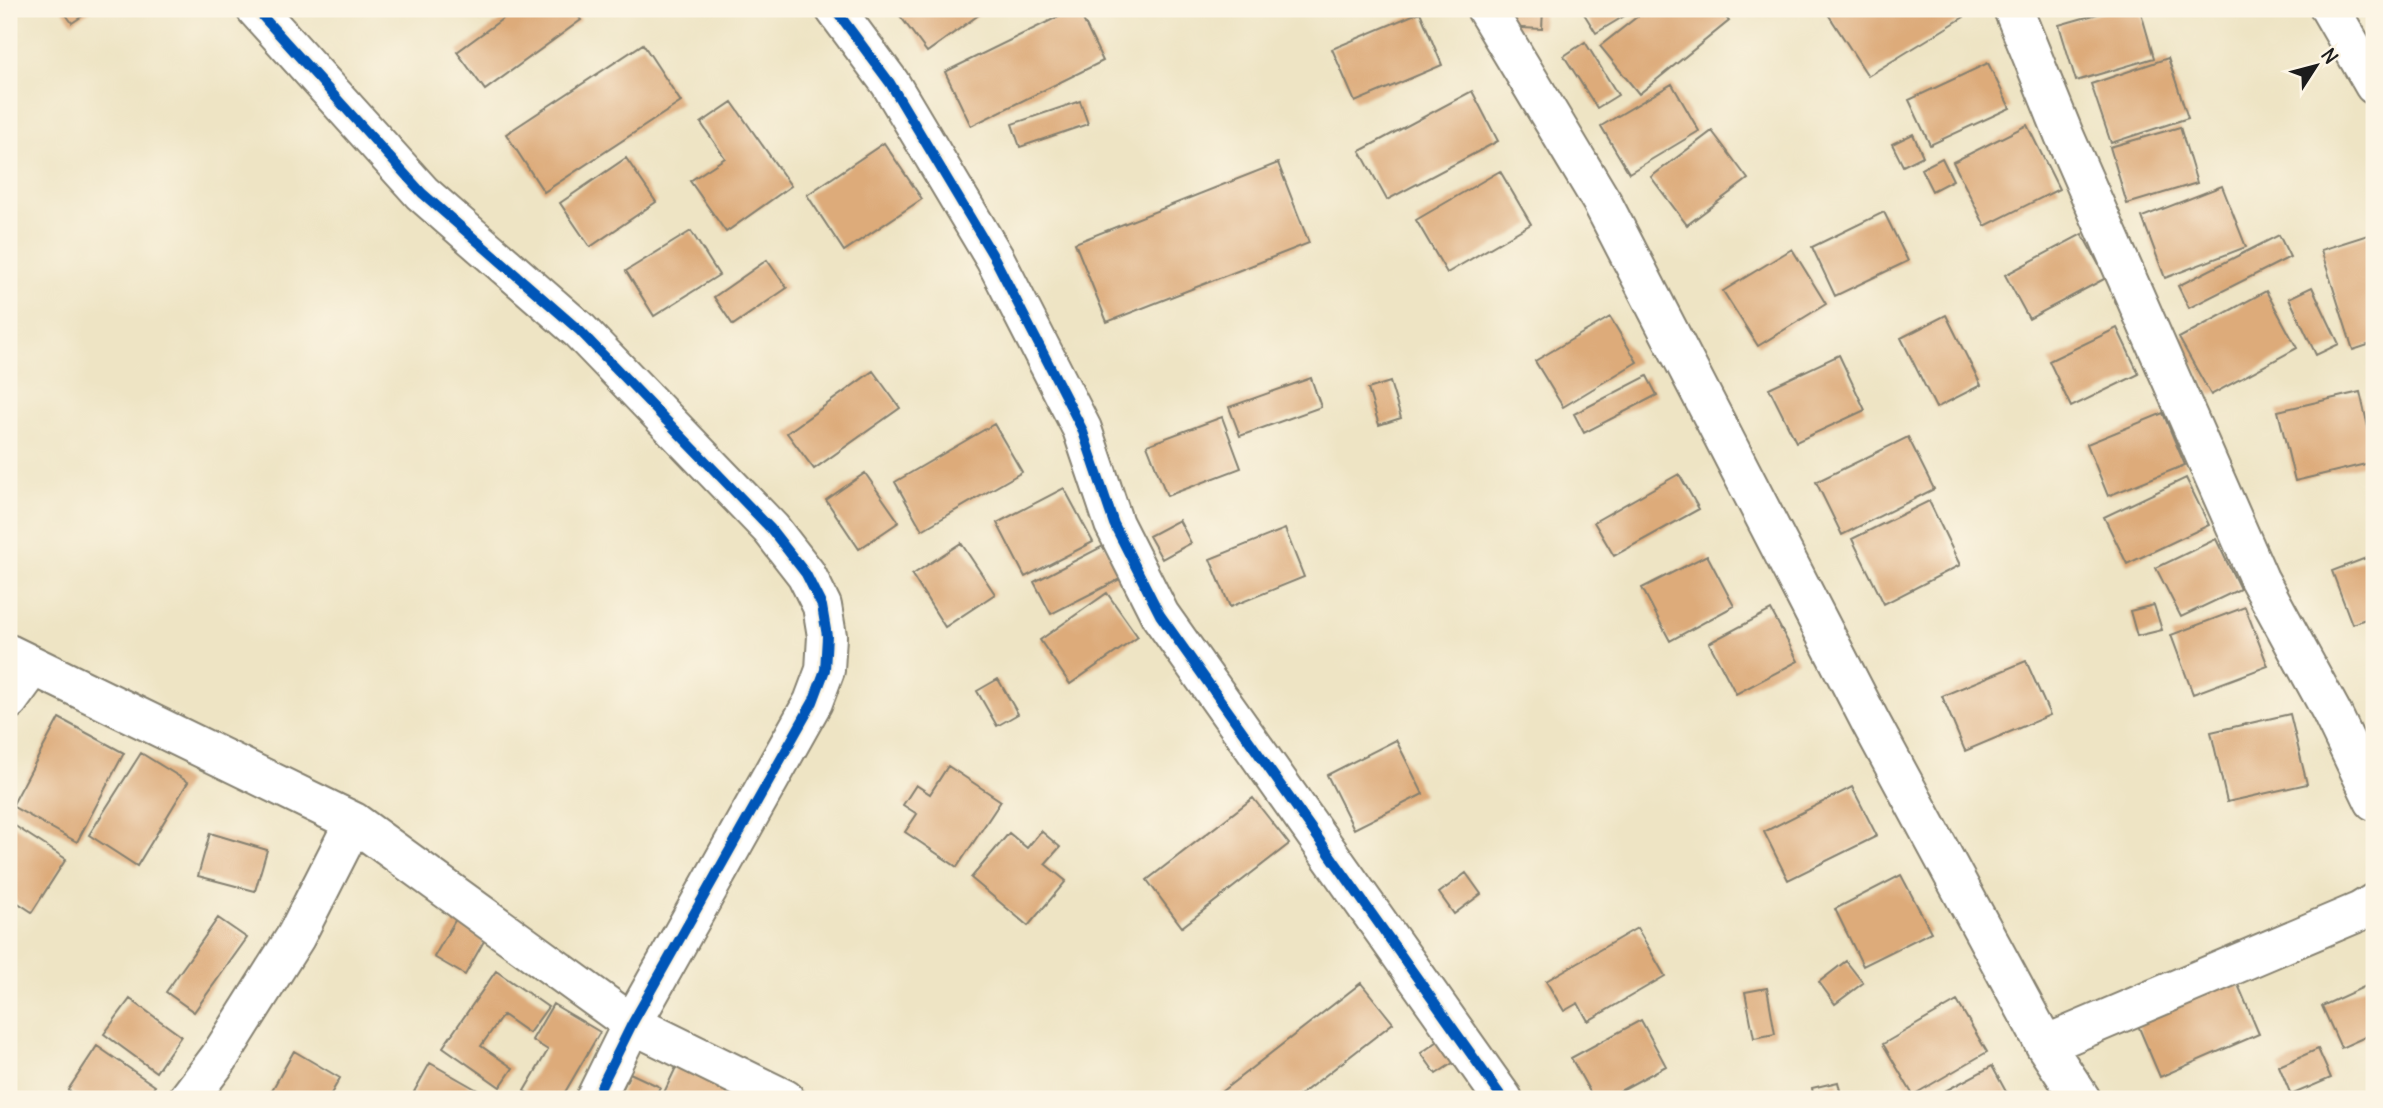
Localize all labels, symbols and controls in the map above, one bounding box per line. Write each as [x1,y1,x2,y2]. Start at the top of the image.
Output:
north arrow [2282,32,2352,102]
text: N [2316,44,2343,68]

